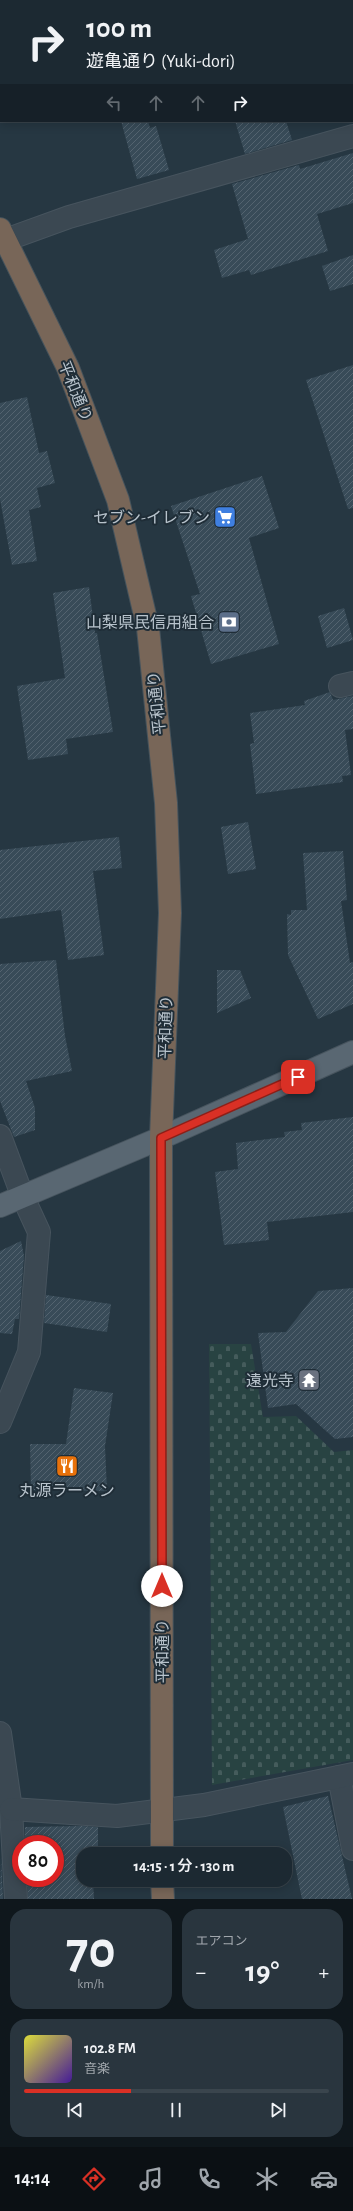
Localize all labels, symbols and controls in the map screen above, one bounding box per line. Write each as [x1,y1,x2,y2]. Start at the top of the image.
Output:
text: 100 m [86,15,152,43]
icon: right [20,16,72,68]
text: 遊亀通り (Yuki-dori) [86,53,235,71]
icon: left [103,92,125,114]
icon: ahead [145,92,167,114]
icon: ahead [187,92,209,114]
icon: right [229,92,251,114]
street label: 平和通り [56,358,95,424]
supermarket icon: セブン-イレブン [212,504,238,530]
place label: セブン-イレブン [93,509,210,526]
bank icon: 山梨県民信用組合 [216,609,242,635]
place label: 山梨県民信用組合 [86,614,214,631]
street label: 平和通り [145,670,168,736]
street label: 平和通り [156,995,175,1059]
pin [281,1060,315,1094]
icon: arrive [287,1066,309,1088]
temple icon: 遠光寺 [296,1367,322,1393]
place label: 遠光寺 [246,1373,294,1389]
restaurant icon: 丸源ラーメン [54,1453,80,1479]
place label: 丸源ラーメン [19,1482,115,1499]
position arrow [141,1565,183,1607]
street label: 平和通り [154,1619,171,1683]
speed limit sign: 80 [12,1835,64,1887]
text: 14:15 · 1 分 · 130 m [134,1859,234,1874]
text: 70 [66,1925,116,1977]
text: エアコン [196,1935,248,1948]
text: 19° [245,1957,279,1987]
text: − [196,1961,206,1983]
text: + [318,1961,329,1983]
text: km/h [77,1978,104,1991]
text: 102.8 FM [84,2041,136,2056]
text: 音楽 [84,2063,110,2076]
icon: previous [64,2099,86,2121]
icon: pause [165,2099,187,2121]
icon: next [267,2099,289,2121]
icon: directions [80,2165,108,2193]
icon: music [137,2165,165,2193]
icon: phone [195,2165,223,2193]
icon: climate [253,2165,281,2193]
icon: car [310,2165,338,2193]
text: 14:14 [15,2170,50,2188]

